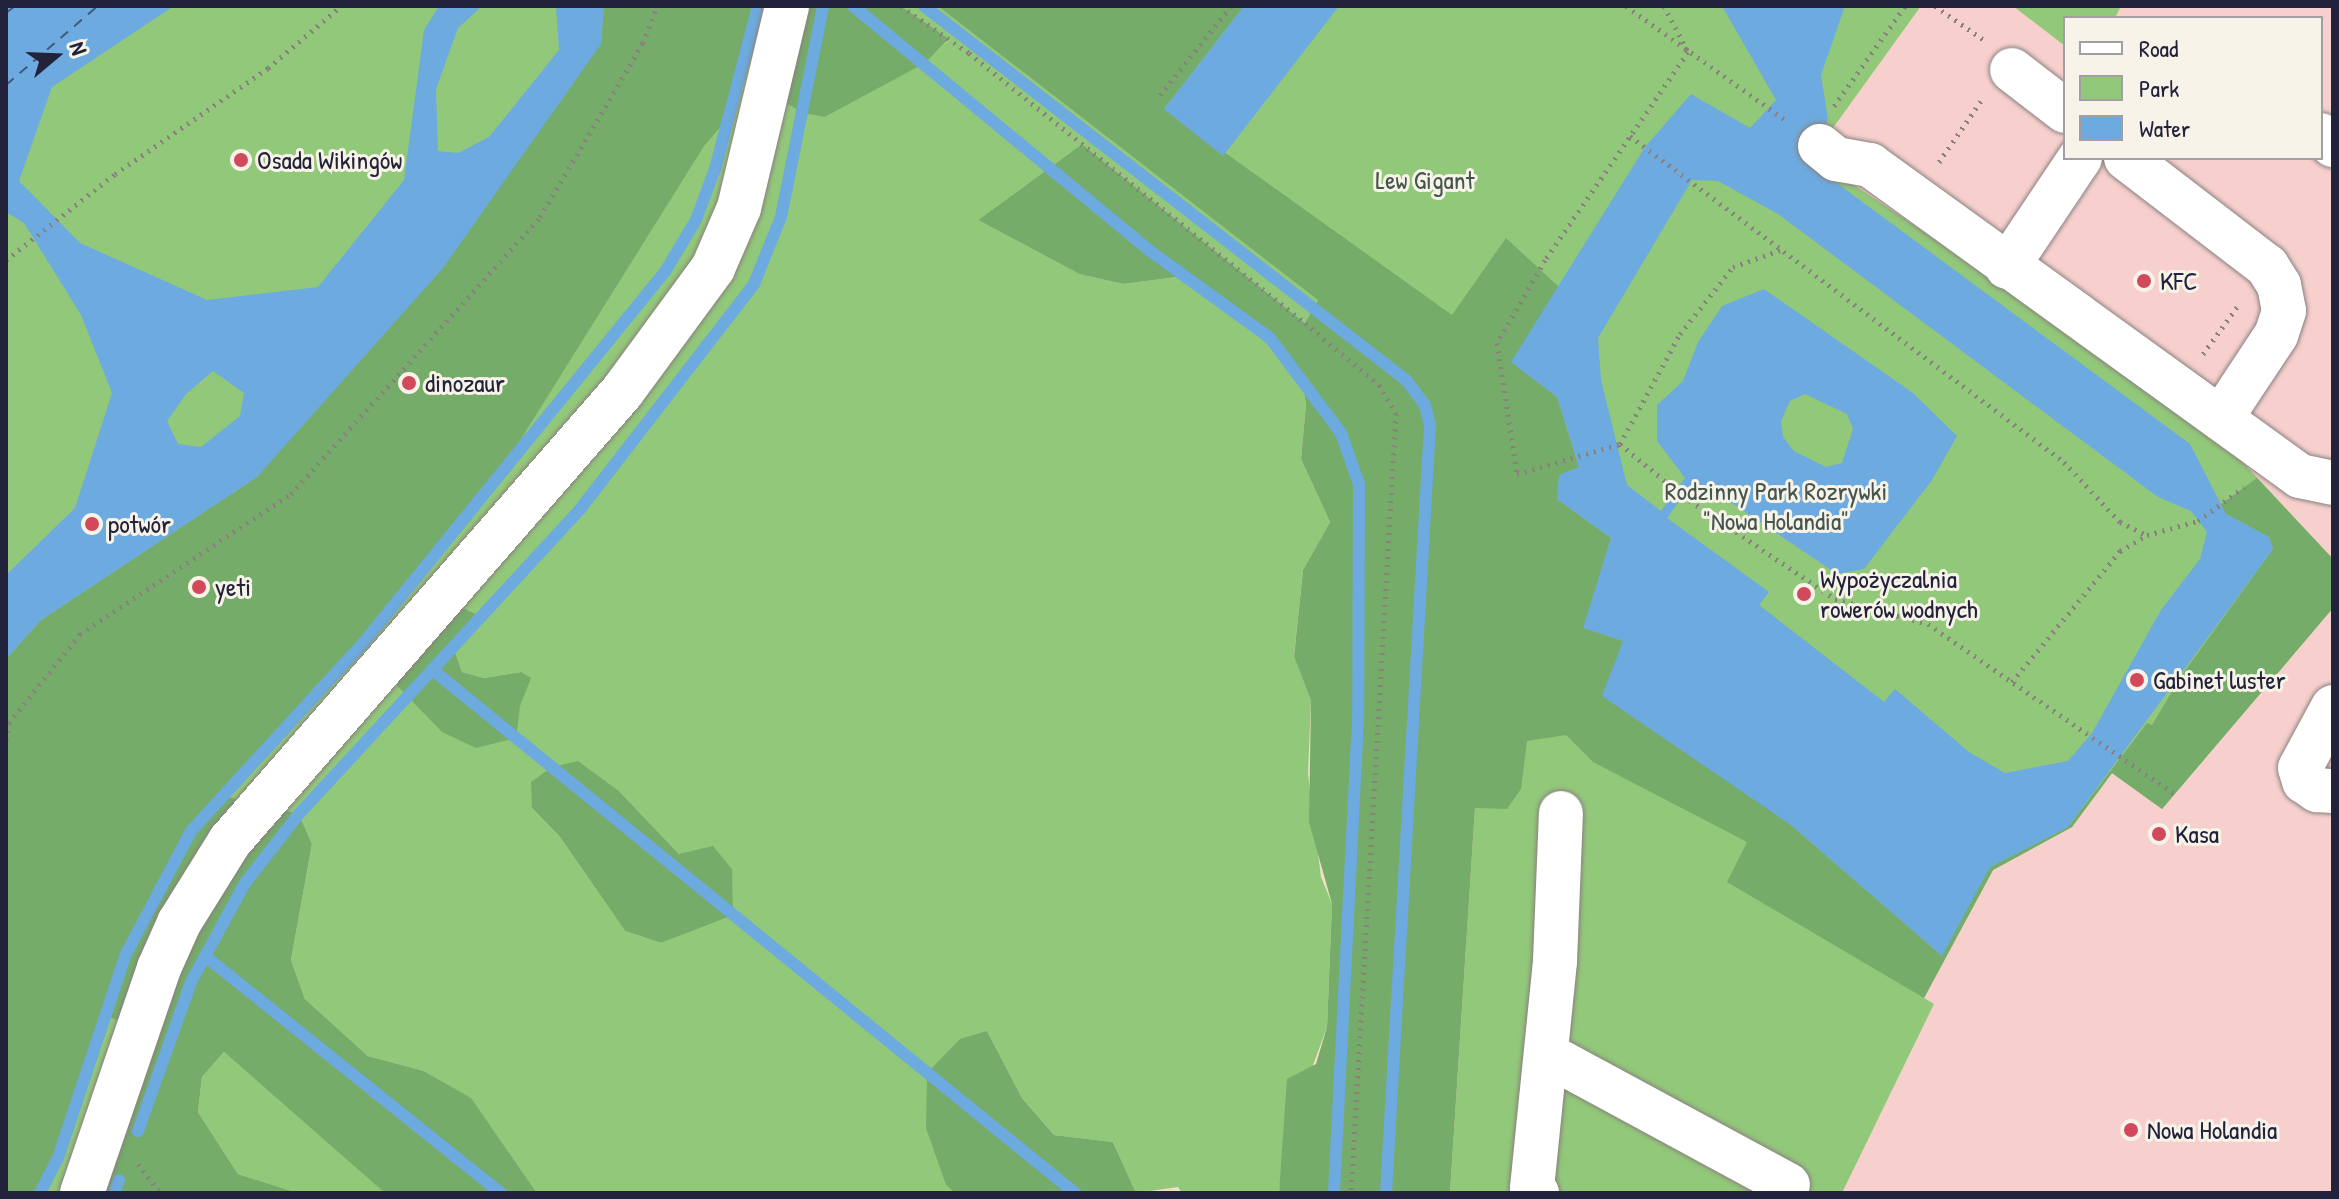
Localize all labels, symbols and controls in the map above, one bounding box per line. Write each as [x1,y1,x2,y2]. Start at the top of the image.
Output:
north arrow [16,16,96,96]
legend [2063,16,2323,160]
text: Road [2139,32,2178,64]
text: N [63,38,95,59]
text: Park [2139,72,2179,104]
text: Water [2139,112,2190,144]
place label: Osada Wikingów [257,144,402,176]
marker: Osada Wikingów [232,151,250,169]
park label: Lew Gigant [1376,164,1474,196]
place label: KFC [2160,265,2198,297]
marker: KFC [2135,272,2153,290]
place label: dinozaur [425,367,505,399]
marker: dinozaur [400,374,418,392]
park label: Rodzinny Park Rozrywki "Nowa Holandia" [1665,475,1887,536]
place label: potwór [108,508,171,540]
marker: potwór [83,515,101,533]
place label: Wypożyczalnia rowerów wodnych [1820,563,1978,624]
place label: yeti [215,571,251,603]
marker: yeti [190,578,208,596]
marker: Wypożyczalnia rowerów wodnych [1795,585,1813,603]
place label: Gabinet luster [2153,664,2286,696]
marker: Gabinet luster [2128,671,2146,689]
place label: Kasa [2175,818,2219,850]
marker: Kasa [2150,825,2168,843]
place label: Nowa Holandia [2147,1114,2277,1146]
marker: Nowa Holandia [2122,1121,2140,1139]

